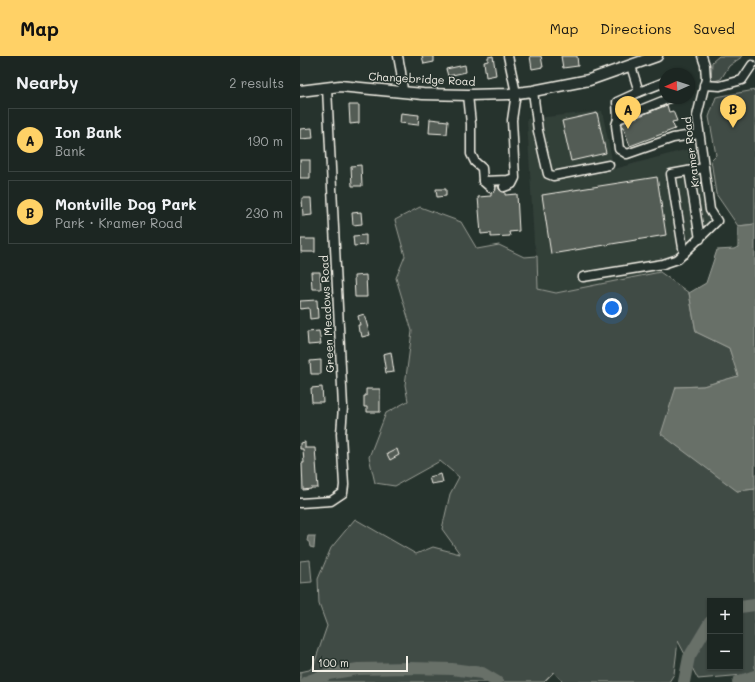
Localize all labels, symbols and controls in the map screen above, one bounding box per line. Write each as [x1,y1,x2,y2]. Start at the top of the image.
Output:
text: Map [20,16,59,41]
text: Map [550,19,578,38]
text: Directions [600,19,671,38]
text: Saved [693,19,735,38]
street label: Changebridge Road [368,68,476,89]
north arrow [659,68,695,104]
text: Nearby [16,71,78,93]
text: 2 results [229,74,284,91]
pin: B [720,95,746,128]
pin: A [615,96,641,129]
street label: Kramer Road [679,116,702,188]
text: Ion Bank [55,122,122,142]
text: A [25,132,35,149]
text: 190 m [247,132,283,149]
text: Bank [55,142,85,159]
text: Montville Dog Park [55,194,197,214]
text: B [26,204,34,221]
text: 230 m [246,204,283,221]
text: Park · Kramer Road [55,214,182,231]
street label: Green Meadows Road [316,255,337,373]
your location [602,298,622,318]
map controls [707,598,743,670]
button: + [707,598,743,634]
button: − [707,634,743,670]
scale bar [312,654,408,673]
text: 100 m [318,655,349,670]

